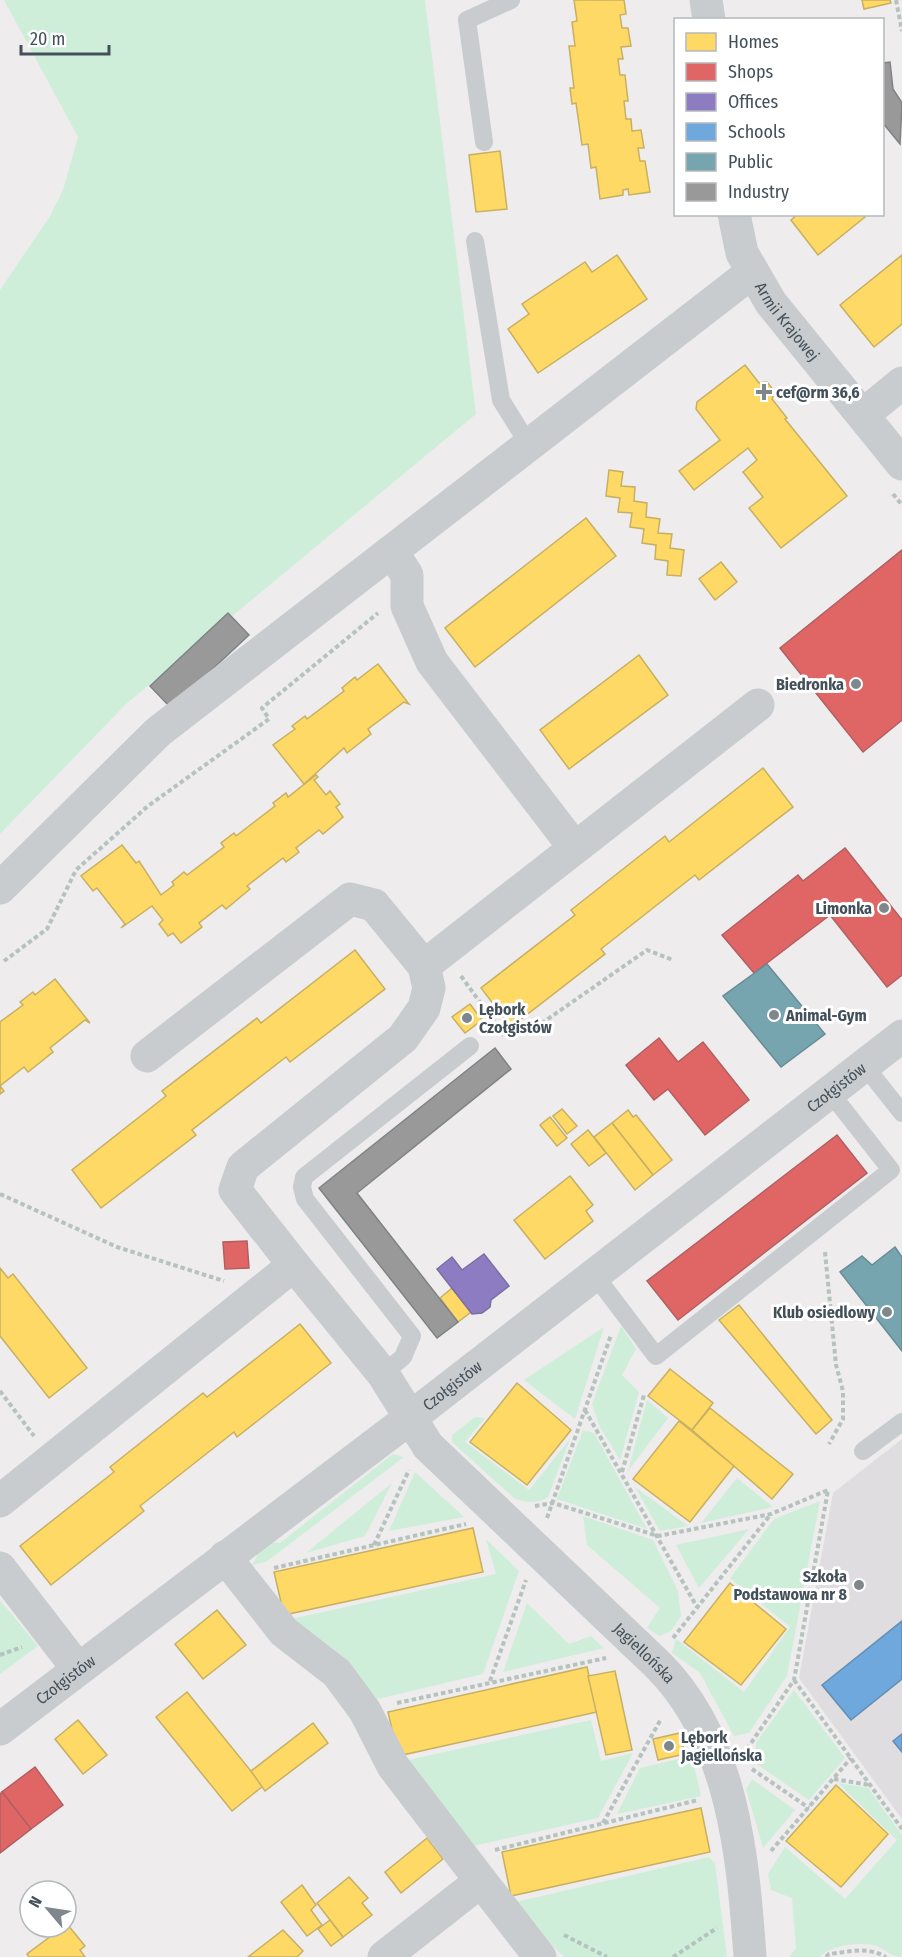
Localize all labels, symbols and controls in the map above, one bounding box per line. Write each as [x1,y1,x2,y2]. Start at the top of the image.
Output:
scale bar [21,18,110,56]
legend [674,18,884,216]
text: 20 m [30,28,65,50]
text: Homes [728,31,779,53]
text: Shops [728,61,773,83]
text: Offices [728,91,778,113]
text: Schools [728,121,786,143]
text: Public [728,151,773,173]
text: Industry [728,181,789,203]
street label: Armii Krajowej [751,279,824,365]
place label: cef@rm 36,6 [776,383,860,402]
marker: cef@rm 36,6 [757,385,771,399]
place label: Biedronka [776,675,844,694]
marker: Biedronka [849,677,863,691]
place label: Limonka [815,899,872,918]
marker: Limonka [877,901,891,915]
place label: Lębork Czołgistów [479,1000,552,1037]
place label: Animal-Gym [785,1006,867,1025]
marker: Animal-Gym [767,1008,781,1022]
marker: Lębork Czołgistów [460,1011,474,1025]
street label: Czołgistów [803,1058,870,1116]
place label: Klub osiedlowy [773,1303,875,1322]
marker: Klub osiedlowy [880,1305,894,1319]
street label: Czołgistów [419,1356,486,1414]
place label: Szkoła Podstawowa nr 8 [734,1567,848,1604]
marker: Szkoła Podstawowa nr 8 [852,1578,866,1592]
street label: Jagiellońska [610,1618,680,1687]
street label: Czołgistów [32,1650,99,1708]
place label: Lębork Jagiellońska [680,1728,762,1765]
marker: Lębork Jagiellońska [662,1739,676,1753]
north arrow [18,1879,78,1939]
text: N [25,1893,46,1911]

